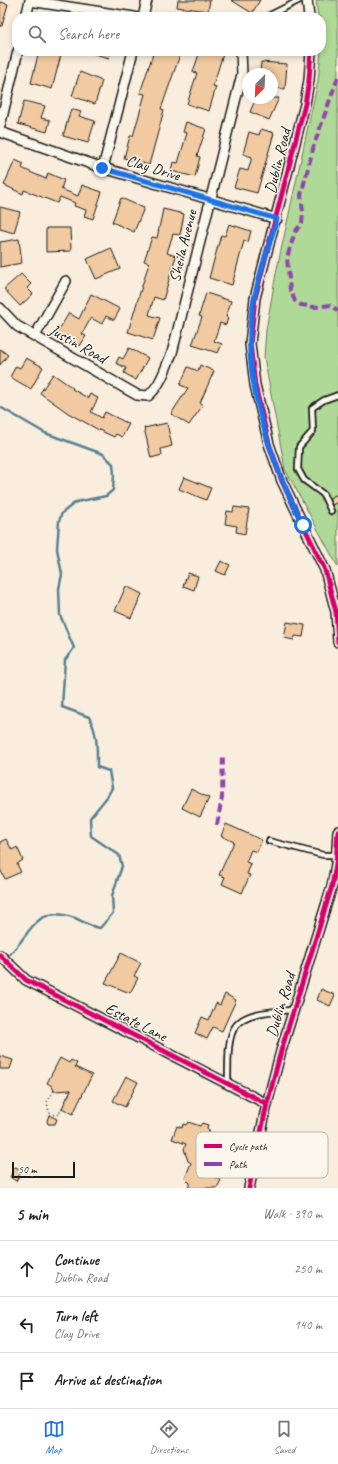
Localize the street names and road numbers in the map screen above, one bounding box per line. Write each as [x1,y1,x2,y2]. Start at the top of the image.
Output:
street label: Dublin Road [260,124,296,195]
street label: Clay Drive [124,150,184,186]
street label: Sheila Avenue [164,206,202,284]
street label: Justin Road [45,319,112,370]
street label: Dublin Road [262,968,301,1040]
street label: Estate Lane [102,998,172,1047]

